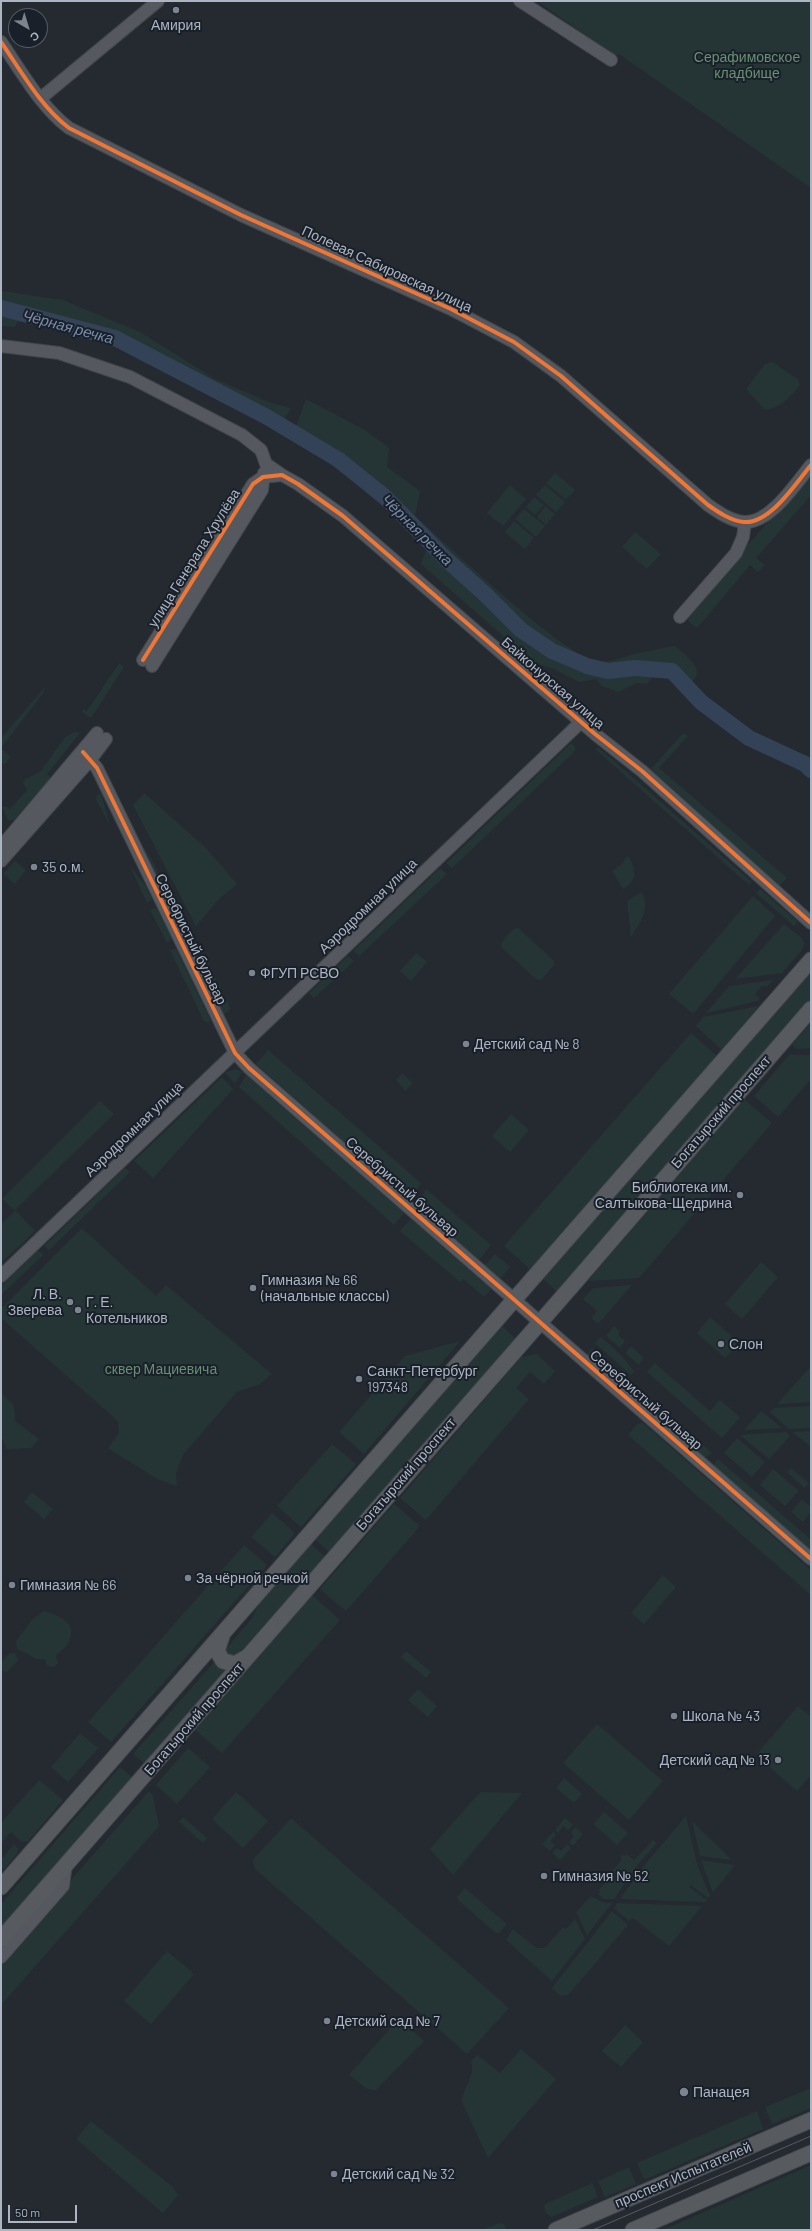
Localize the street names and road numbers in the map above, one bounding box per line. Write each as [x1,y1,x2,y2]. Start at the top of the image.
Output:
street label: Полевая Сабировская улица [299,222,475,316]
street label: улица Генерала Хрулёва [144,486,244,630]
street label: Байконурская улица [498,634,608,732]
street label: Аэродромная улица [315,855,421,957]
street label: Серебристый бульвар [152,871,230,1007]
street label: Богатырский проспект [668,1052,774,1172]
street label: Аэродромная улица [81,1078,187,1180]
street label: Серебристый бульвар [342,1134,462,1240]
street label: Серебристый бульвар [586,1347,706,1453]
street label: Богатырский проспект [353,1414,459,1534]
street label: Богатырский проспект [141,1659,247,1779]
street label: проспект Испытателей [612,2139,754,2211]

